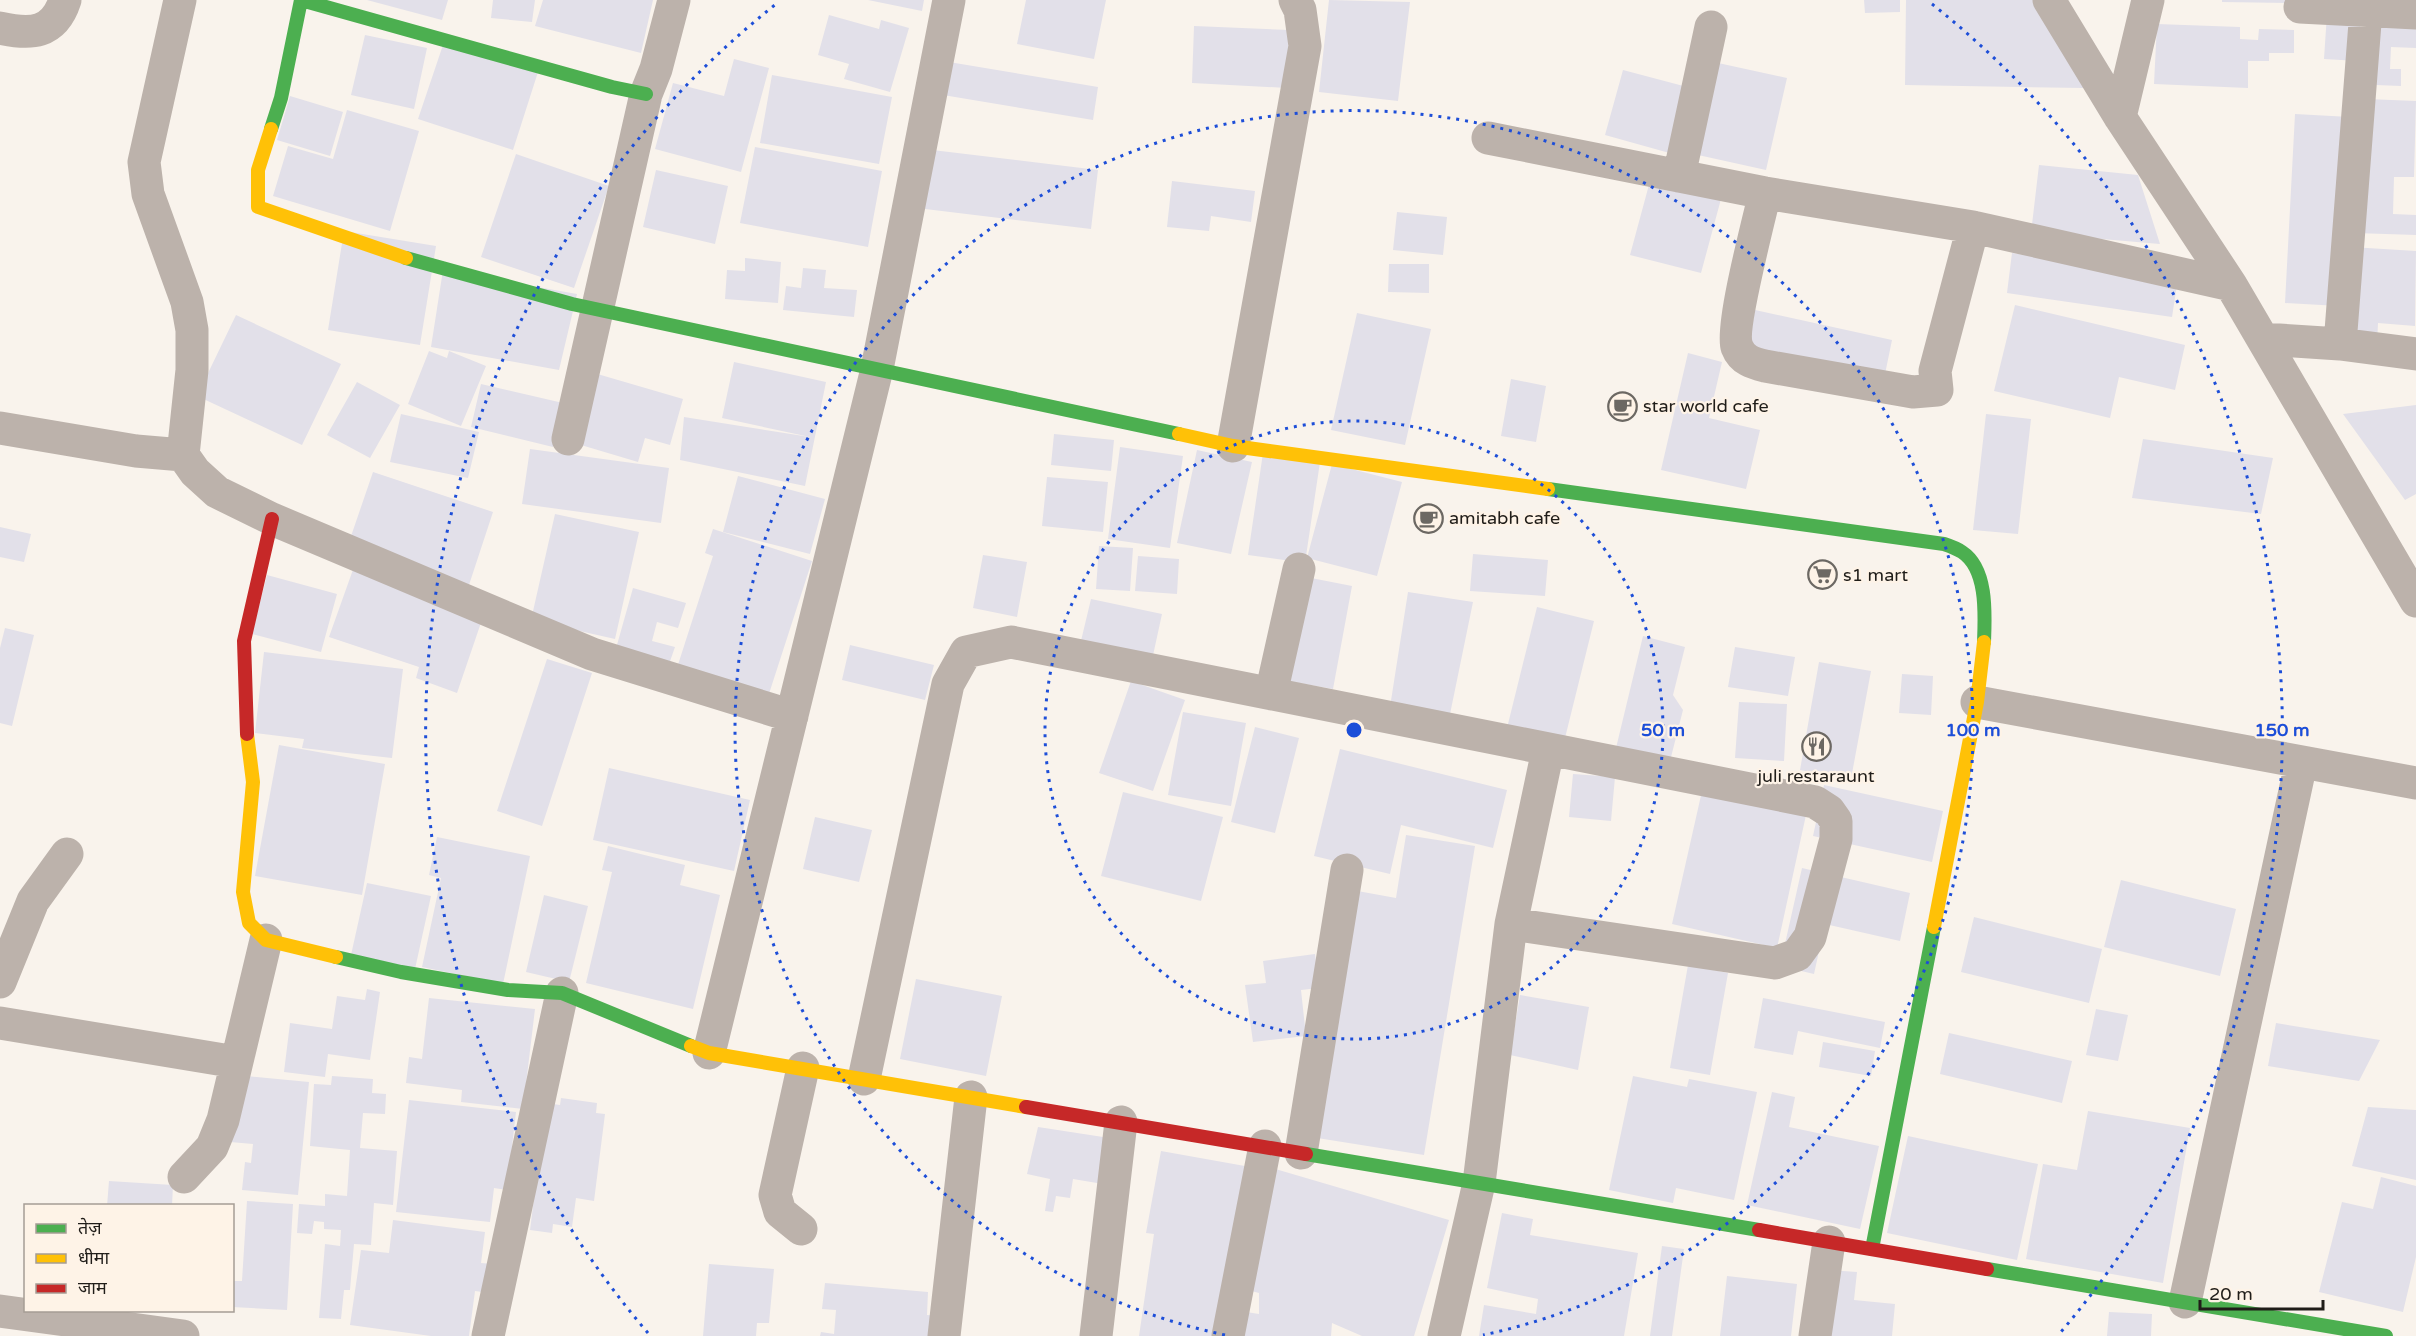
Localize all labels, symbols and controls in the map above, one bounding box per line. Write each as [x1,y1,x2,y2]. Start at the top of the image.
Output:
cafe icon: star world cafe [1606,390,1638,422]
place label: star world cafe [1643,395,1769,417]
cafe icon: amitabh cafe [1412,502,1444,534]
place label: amitabh cafe [1449,507,1560,529]
supermarket icon: s1 mart [1806,559,1838,591]
place label: s1 mart [1843,564,1908,586]
text: 50 m [1641,719,1685,741]
text: 100 m [1945,719,2001,741]
text: 150 m [2254,719,2310,741]
centre of rings [1344,720,1364,740]
restaurant icon: juli restaraunt [1800,731,1832,763]
place label: juli restaraunt [1756,765,1875,787]
legend [24,1204,234,1312]
text: तेज़ [78,1217,102,1239]
text: धीमा [78,1247,109,1269]
scale bar [2200,1273,2323,1311]
text: जाम [78,1277,108,1299]
text: 20 m [2209,1283,2253,1305]

